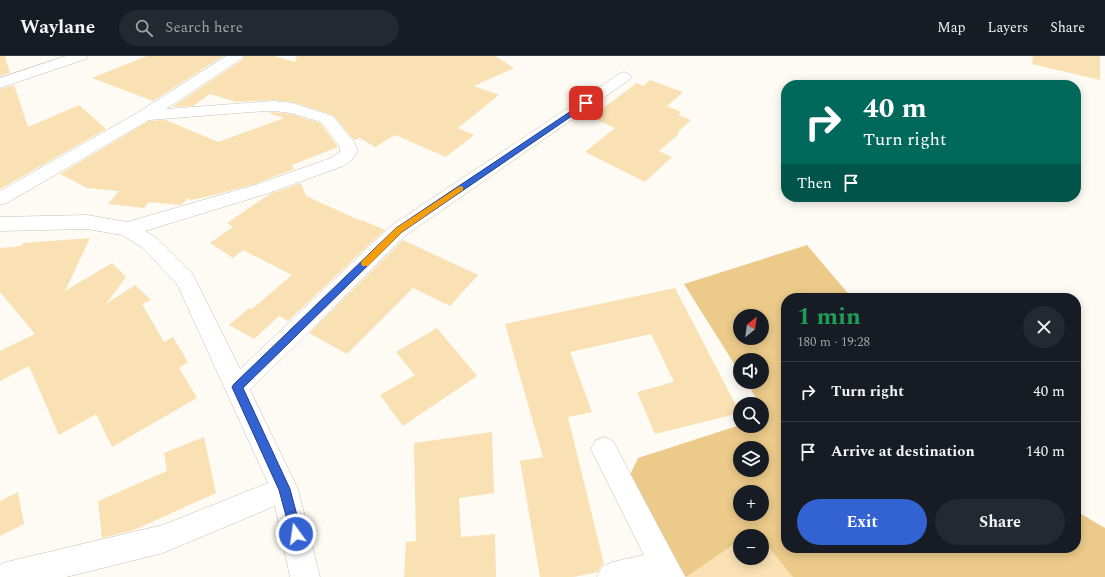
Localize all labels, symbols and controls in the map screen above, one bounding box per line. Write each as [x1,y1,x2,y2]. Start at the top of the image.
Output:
search box [119,10,399,46]
text: Waylane [20,13,95,42]
text: Search here [165,16,243,39]
icon: search [133,17,155,39]
text: Map [937,17,966,38]
text: Layers [988,17,1028,38]
text: Share [1050,17,1085,38]
pin [569,86,603,120]
text: 40 m [863,87,927,130]
icon: arrive [575,92,597,114]
icon: right [797,96,849,148]
text: Turn right [863,126,946,153]
text: Then [797,172,832,195]
icon: arrive [840,172,862,194]
text: 1 min [797,299,861,335]
button: close [1023,306,1065,348]
north arrow [733,309,769,345]
map controls [733,309,769,565]
text: 180 m · 19:28 [797,332,870,352]
button: sound [733,353,769,389]
text: Turn right [831,380,904,403]
text: 40 m [1033,380,1065,403]
icon: right [797,381,819,403]
button: search [733,397,769,433]
text: Arrive at destination [831,440,975,463]
text: 140 m [1026,440,1065,463]
button: layers [733,441,769,477]
icon: arrive [797,441,819,463]
button: + [733,485,769,521]
button: Exit [797,499,927,545]
button: Share [935,499,1065,545]
position arrow [275,513,317,555]
button: − [733,529,769,565]

